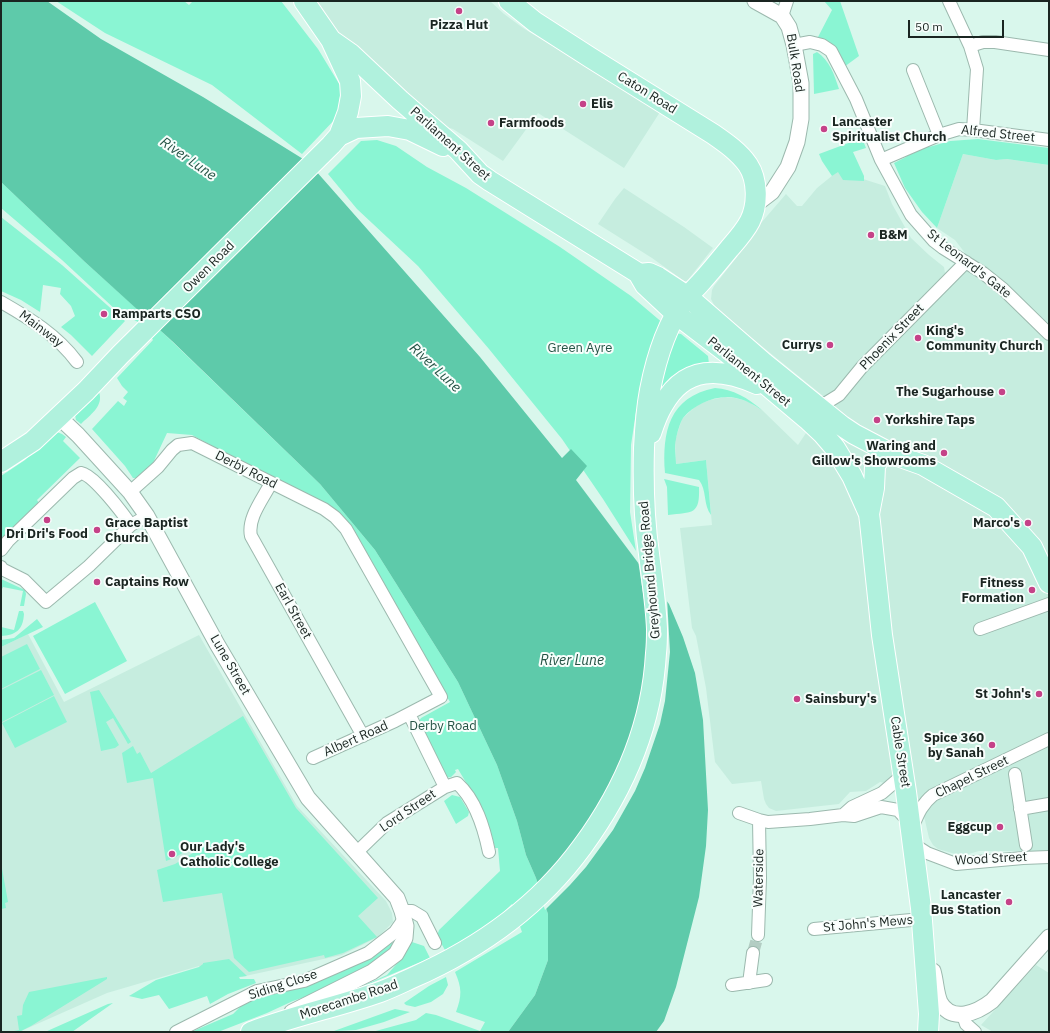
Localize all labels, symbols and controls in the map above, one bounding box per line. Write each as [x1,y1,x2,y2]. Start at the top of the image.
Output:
marker: Pizza Hut [454,6,464,16]
scale bar [910,12,1006,38]
place label: Pizza Hut [430,17,488,33]
text: 50 m [915,19,943,34]
street label: Bulk Road [783,33,807,93]
street label: Caton Road [614,69,680,117]
place label: Elis [591,96,613,112]
marker: Elis [578,99,588,109]
street label: Parliament Street [407,104,493,184]
place label: Lancaster Spiritualist Church [832,114,947,145]
place label: Farmfoods [499,115,564,131]
marker: Farmfoods [486,118,496,128]
street label: Alfred Street [960,122,1036,146]
marker: Lancaster Spiritualist Church [819,124,829,134]
water label: River Lune [157,134,219,184]
street label: St Leonard's Gate [924,226,1014,302]
place label: B&M [879,227,908,243]
marker: B&M [866,230,876,240]
street label: Owen Road [180,238,238,296]
street label: Phoenix Street [857,301,927,373]
place label: Ramparts CSO [112,306,201,322]
street label: Mainway [16,307,66,351]
marker: Ramparts CSO [99,309,109,319]
place label: King's Community Church [926,323,1043,354]
marker: King's Community Church [913,333,923,343]
street label: Parliament Street [704,334,794,410]
place label: Currys [782,337,822,353]
water label: River Lune [406,340,464,396]
park label: Green Ayre [548,340,612,356]
marker: Currys [825,340,835,350]
place label: The Sugarhouse [896,384,994,400]
marker: The Sugarhouse [997,387,1007,397]
place label: Yorkshire Taps [885,412,975,428]
marker: Yorkshire Taps [872,415,882,425]
place label: Waring and Gillow's Showrooms [812,438,936,469]
street label: Derby Road [212,448,280,492]
marker: Waring and Gillow's Showrooms [939,448,949,458]
street label: Greyhound Bridge Road [636,500,664,640]
marker: Dri Dri's Food [42,515,52,525]
place label: Grace Baptist Church [105,515,188,546]
place label: Marco's [973,515,1020,531]
marker: Marco's [1023,518,1033,528]
marker: Grace Baptist Church [92,525,102,535]
place label: Dri Dri's Food [6,526,88,542]
place label: Captains Row [105,574,189,590]
place label: Fitness Formation [962,575,1024,606]
marker: Captains Row [92,577,102,587]
street label: Earl Street [271,580,315,642]
marker: Fitness Formation [1027,585,1037,595]
street label: Lune Street [206,632,254,698]
water label: River Lune [540,653,604,669]
place label: St John's [975,686,1031,702]
marker: St John's [1034,689,1044,699]
place label: Sainsbury's [805,691,877,707]
marker: Sainsbury's [792,694,802,704]
street label: Cable Street [887,715,913,789]
street label: Albert Road [321,718,391,760]
park label: Derby Road [409,718,477,734]
place label: Spice 360 by Sanah [924,730,984,761]
marker: Spice 360 by Sanah [987,740,997,750]
street label: Chapel Street [933,753,1011,801]
street label: Lord Street [377,786,439,836]
place label: Eggcup [947,819,992,835]
marker: Eggcup [995,822,1005,832]
place label: Our Lady's Catholic College [180,839,279,870]
street label: Waterside [751,848,767,908]
marker: Our Lady's Catholic College [167,849,177,859]
street label: Wood Street [955,849,1027,869]
place label: Lancaster Bus Station [931,887,1001,918]
marker: Lancaster Bus Station [1004,897,1014,907]
street label: St John's Mews [822,912,914,936]
street label: Siding Close [247,967,319,1003]
street label: Morecambe Road [298,977,400,1023]

